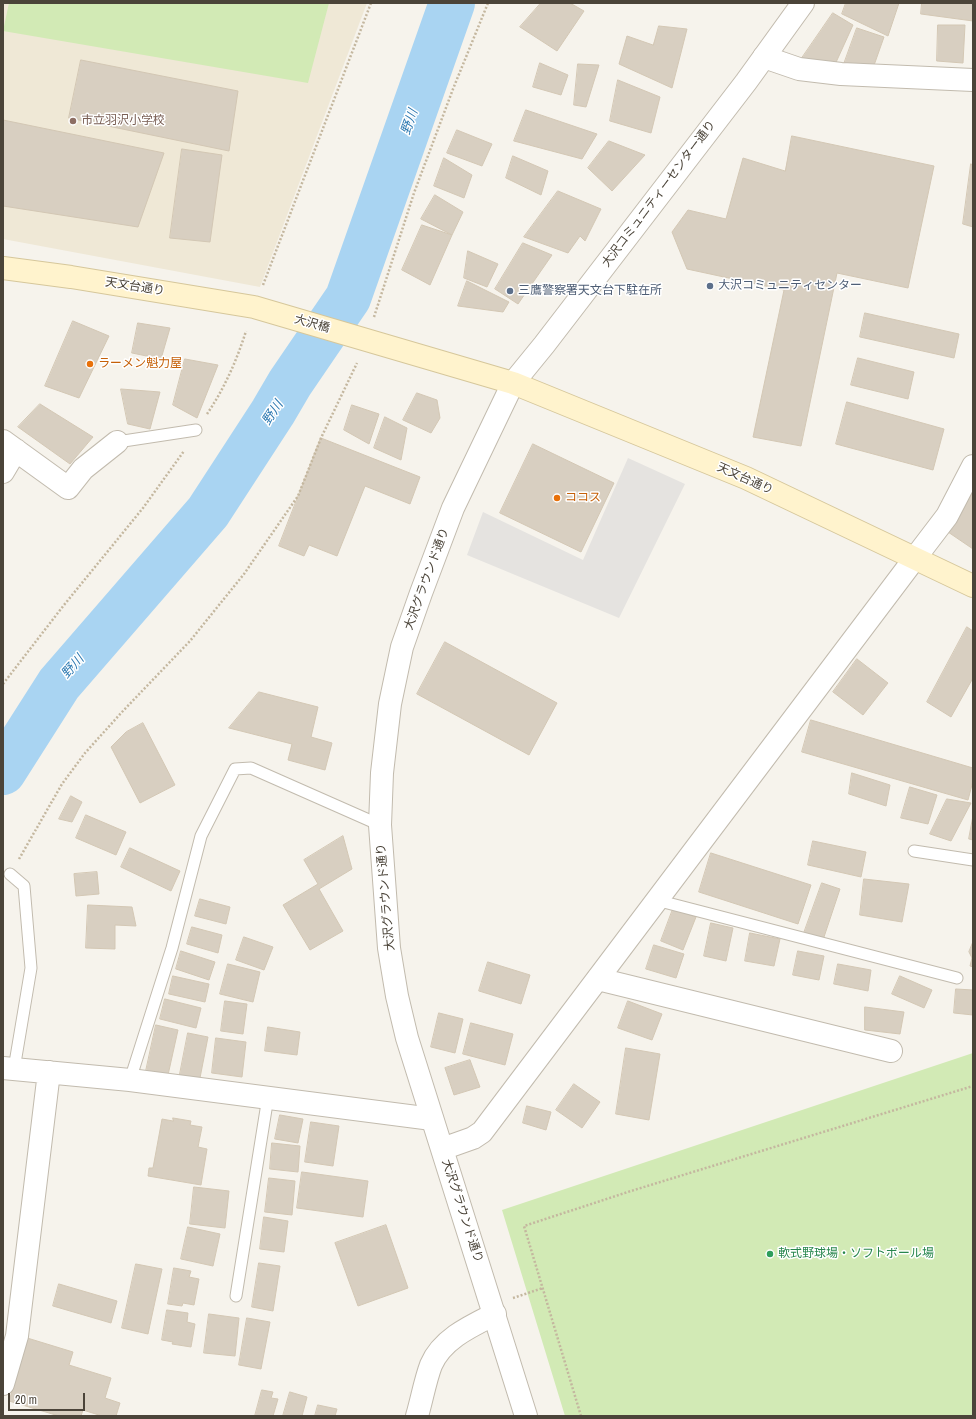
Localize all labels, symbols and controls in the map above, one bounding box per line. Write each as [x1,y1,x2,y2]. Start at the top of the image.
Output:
water label: 野川 [398,107,422,137]
place label: 市立羽沢小学校 [81,114,165,128]
marker: 市立羽沢小学校 [68,116,78,126]
street label: 大沢コミュニティーセンター通り [599,118,719,270]
street label: 天文台通り [104,275,166,299]
place label: 大沢コミュニティセンター [718,279,862,293]
marker: 大沢コミュニティセンター [705,281,715,291]
place label: 三鷹警察署天文台下駐在所 [518,284,662,298]
marker: 三鷹警察署天文台下駐在所 [505,286,515,296]
street label: 大沢橋 [293,312,331,336]
place label: ラーメン魁力屋 [98,357,182,371]
marker: ラーメン魁力屋 [85,359,95,369]
water label: 野川 [259,398,287,428]
street label: 天文台通り [715,460,775,498]
place label: ココス [565,491,601,505]
marker: ココス [552,493,562,503]
street label: 大沢グラウンド通り [402,526,452,632]
water label: 野川 [59,652,87,682]
street label: 大沢グラウンド通り [374,843,398,951]
street label: 大沢グラウンド通り [438,1157,486,1265]
place label: 軟式野球場・ソフトボール場 [778,1247,934,1261]
marker: 軟式野球場・ソフトボール場 [765,1249,775,1259]
scale bar [10,1385,87,1411]
text: 20 m [15,1392,37,1408]

